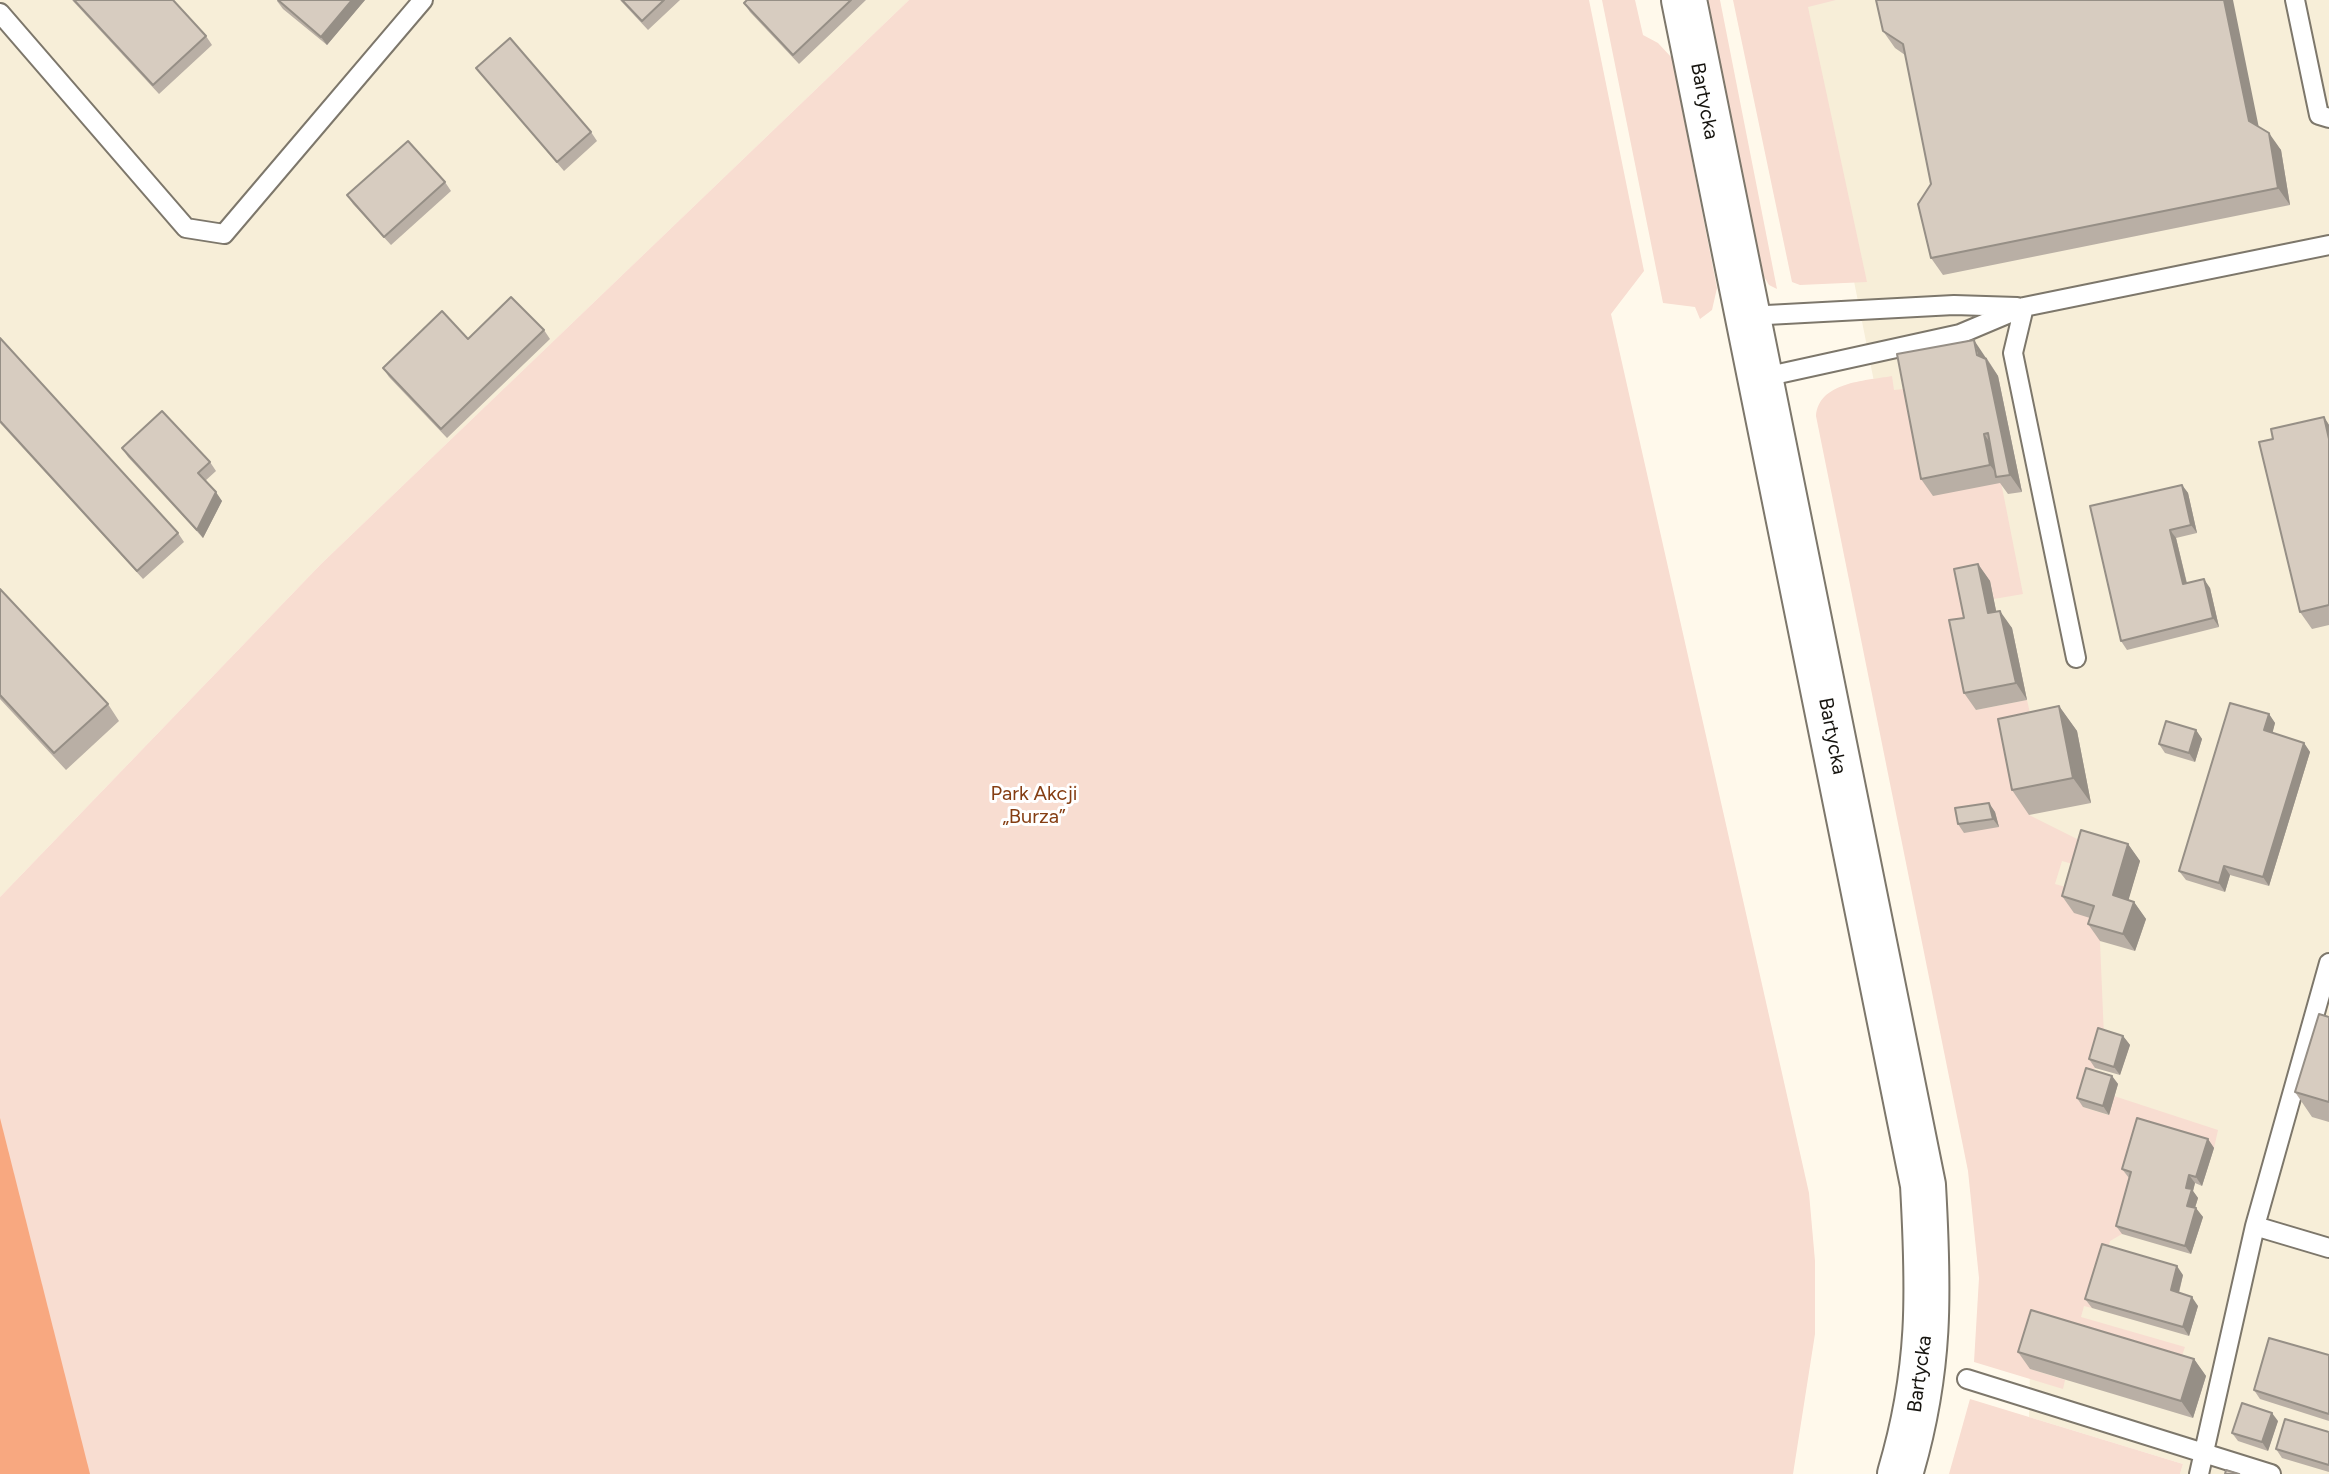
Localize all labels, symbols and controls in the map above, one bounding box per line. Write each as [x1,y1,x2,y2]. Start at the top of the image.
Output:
street label: Bartycka [1685,61,1723,141]
street label: Bartycka [1813,696,1851,776]
park label: Park Akcji „Burza” [991,782,1077,829]
street label: Bartycka [1903,1334,1937,1414]

